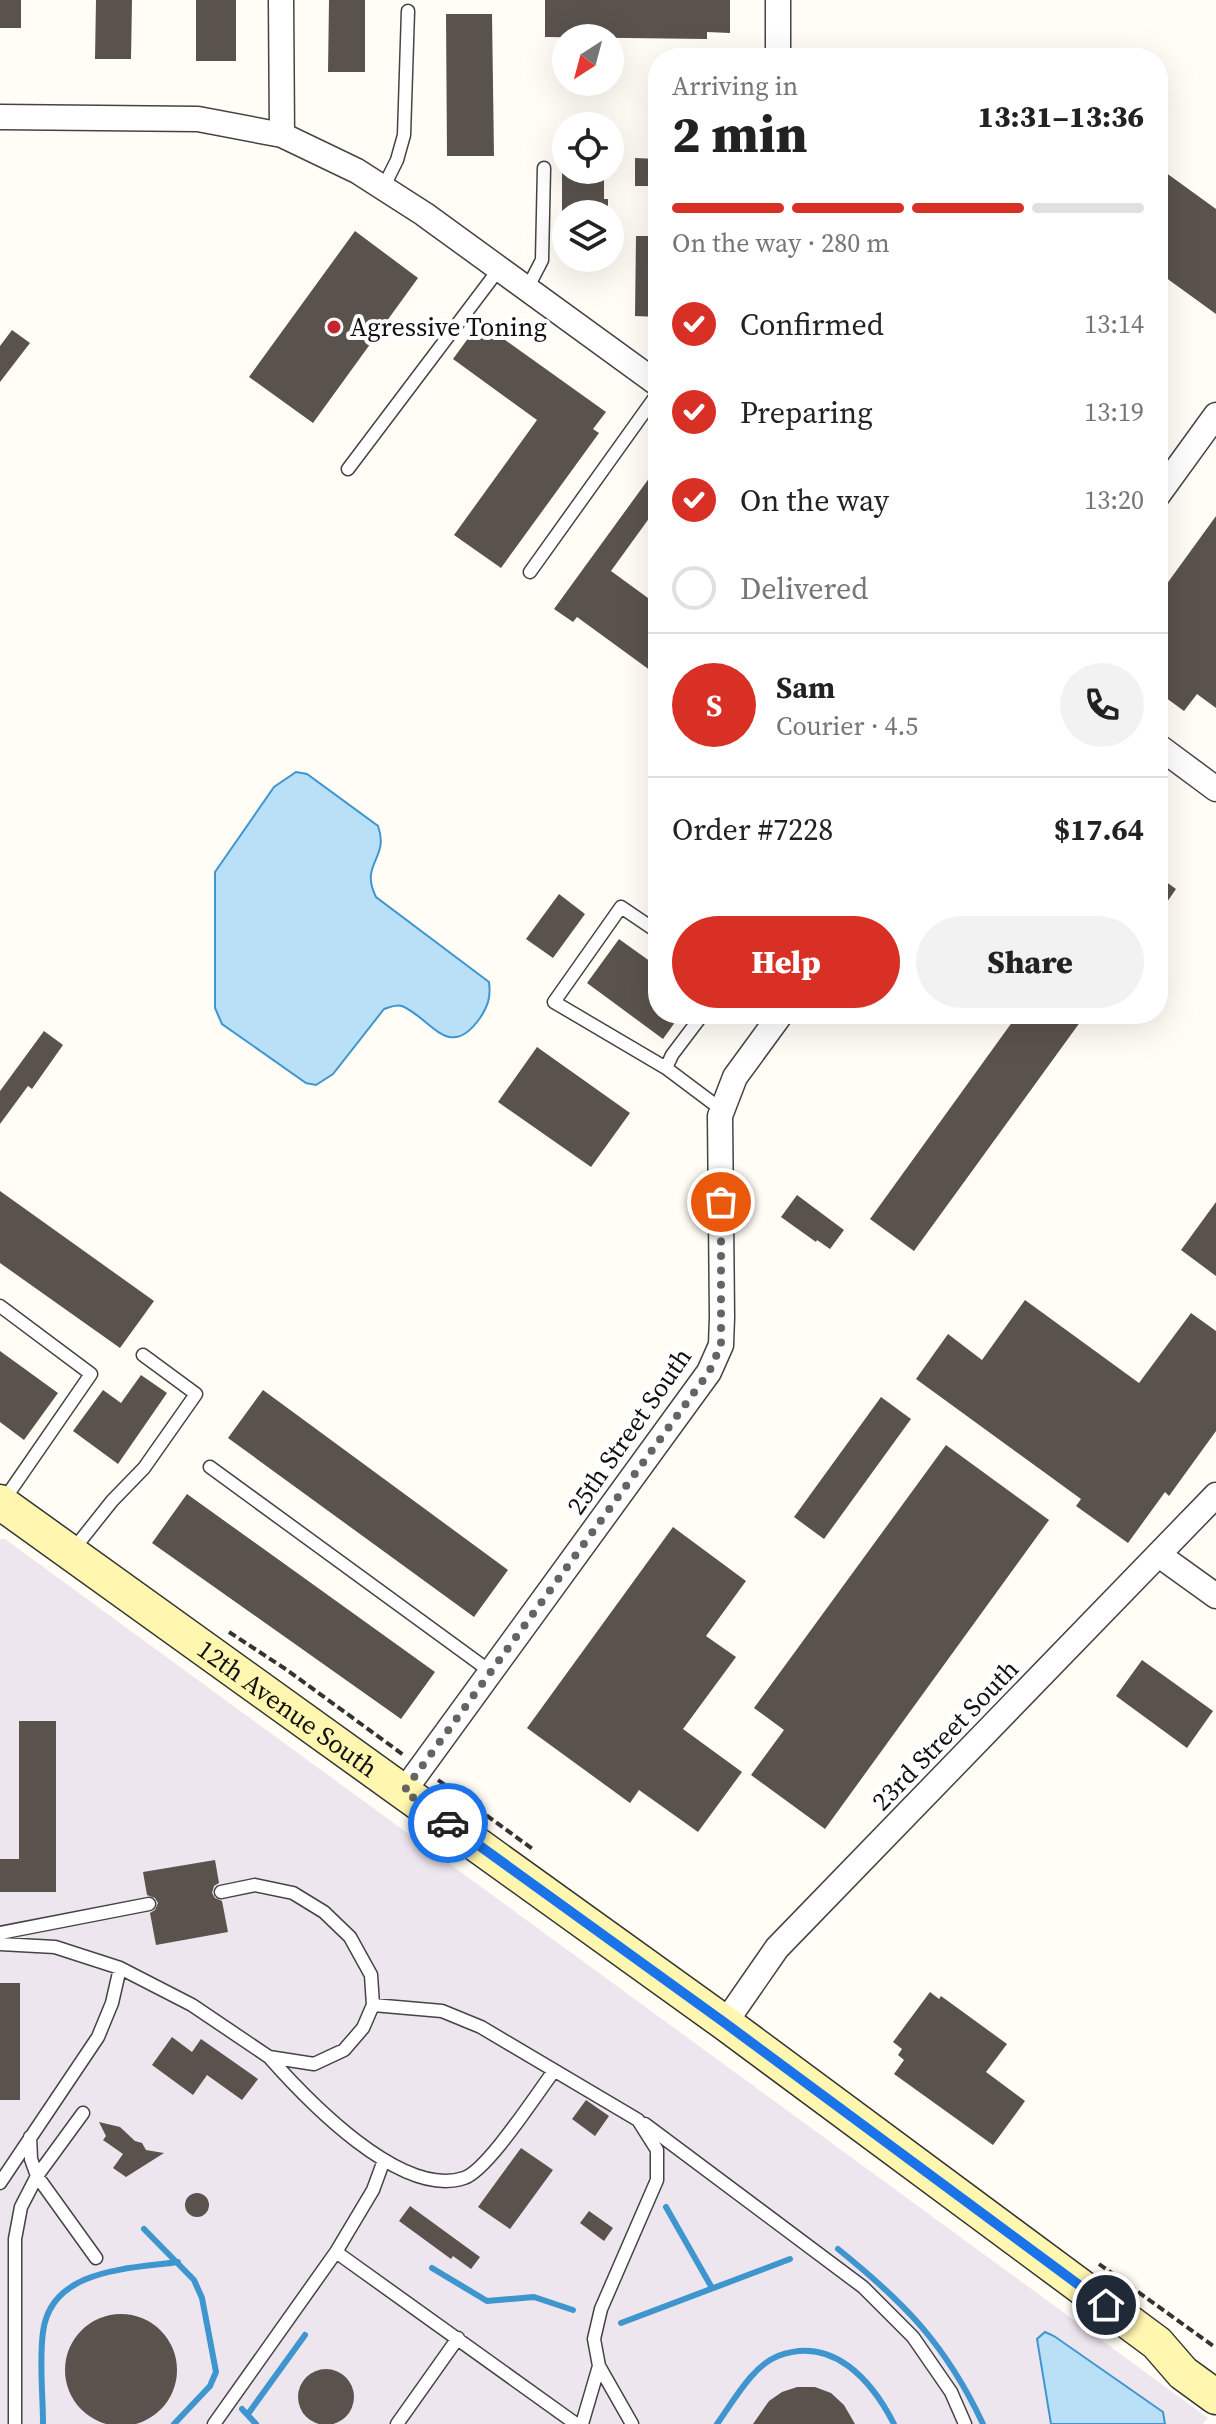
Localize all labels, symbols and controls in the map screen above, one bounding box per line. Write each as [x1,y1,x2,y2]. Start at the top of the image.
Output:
north arrow [552,24,624,96]
map controls [552,24,624,272]
text: Arriving in [672,68,798,104]
text: 13:31–13:36 [977,96,1144,137]
text: 2 min [672,98,808,169]
button: locate [552,112,624,184]
button: layers [552,200,624,272]
text: On the way · 280 m [672,225,890,261]
icon: check [672,302,716,346]
text: Confirmed [740,304,884,345]
text: 13:14 [1084,306,1144,342]
place label: Agressive Toning [350,309,547,345]
marker: Agressive Toning [325,318,343,336]
icon: check [672,390,716,434]
text: Preparing [740,392,873,433]
text: 13:19 [1084,394,1144,430]
icon: check [672,478,716,522]
text: On the way [740,480,889,521]
text: 13:20 [1084,482,1144,518]
text: Delivered [740,568,868,609]
button: phone [1060,663,1144,747]
text: Sam [776,667,835,708]
text: S [706,685,722,726]
text: Courier · 4.5 [776,708,918,744]
text: Order #7228 [672,809,833,850]
text: $17.64 [1054,809,1144,850]
button: Help [672,916,900,1008]
button: Share [916,916,1144,1008]
pin [687,1168,755,1236]
icon: bag [699,1180,743,1224]
street label: 25th Street South [558,1340,700,1522]
street label: 12th Avenue South [190,1631,385,1786]
street label: 23rd Street South [863,1652,1027,1818]
courier [408,1783,488,1863]
icon: car [426,1801,470,1845]
pin [1072,2271,1140,2339]
icon: home [1084,2283,1128,2327]

